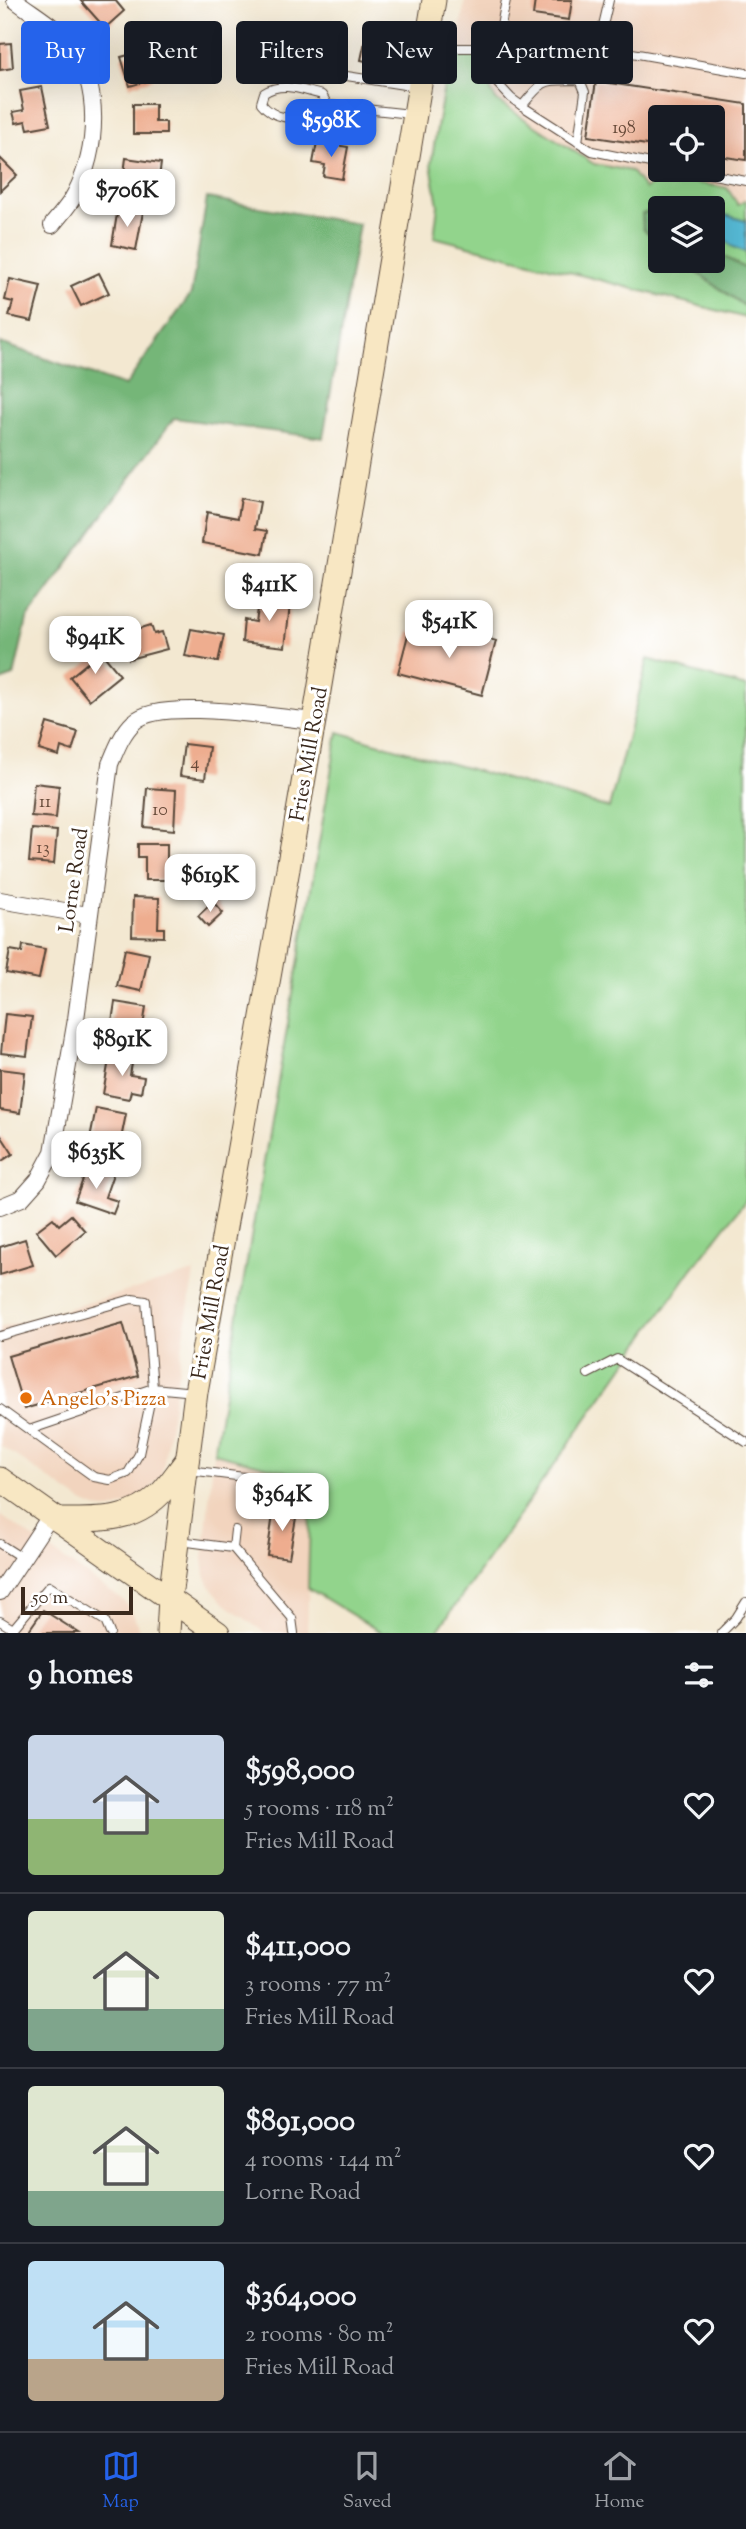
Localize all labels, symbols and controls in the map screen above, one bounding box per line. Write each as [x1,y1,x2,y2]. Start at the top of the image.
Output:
chip: Buy [21,21,110,84]
chip: Rent [124,21,222,84]
chip: Filters [236,21,348,84]
chip: New [362,21,457,84]
chip: Apartment [471,21,633,84]
pin: $598K [282,100,380,159]
text: $598K [301,105,361,138]
map controls [648,105,725,273]
button: locate [648,105,725,182]
house number: 198 [612,116,636,142]
pin: $706K [78,170,176,229]
text: $706K [95,175,159,208]
button: layers [648,196,725,273]
pin: $411K [220,564,318,623]
text: $411K [241,569,297,602]
pin: $541K [400,600,498,660]
text: $541K [421,606,477,639]
pin: $941K [46,616,144,676]
text: $941K [65,622,125,655]
street label: Fries Mill Road [283,685,337,824]
house number: 4 [190,751,200,777]
house number: 11 [39,790,51,816]
house number: 10 [152,798,168,824]
street label: Lorne Road [53,826,97,935]
house number: 13 [36,836,50,862]
pin: $619K [161,855,259,914]
text: $619K [181,860,239,893]
pin: $891K [73,1018,171,1078]
text: $891K [92,1024,152,1057]
pin: $635K [47,1132,145,1191]
text: $635K [67,1137,125,1170]
street label: Fries Mill Road [185,1243,239,1382]
place label: Angelo's Pizza [40,1385,167,1415]
marker: Angelo's Pizza [18,1390,34,1406]
pin: $364K [233,1474,331,1533]
text: $364K [252,1479,312,1512]
scale bar [21,1584,133,1616]
text: 50 m [32,1585,68,1612]
text: 9 homes [28,1654,133,1697]
icon: filters [680,1656,718,1694]
text: $598,000 [245,1750,355,1793]
icon: home [84,1763,168,1847]
icon: heart [680,1786,718,1824]
text: 5 rooms · 118 m² [245,1793,394,1826]
text: Fries Mill Road [245,1826,394,1859]
text: $411,000 [245,1926,351,1969]
icon: home [84,1939,168,2023]
icon: heart [680,1962,718,2000]
text: 3 rooms · 77 m² [245,1969,391,2002]
text: Fries Mill Road [245,2002,394,2035]
text: $891,000 [245,2101,355,2144]
icon: home [84,2114,168,2198]
icon: heart [680,2137,718,2175]
text: 4 rooms · 144 m² [245,2144,402,2177]
text: Lorne Road [245,2177,361,2210]
text: $364,000 [245,2276,357,2319]
icon: home [84,2289,168,2373]
icon: heart [680,2312,718,2350]
text: 2 rooms · 80 m² [245,2319,393,2352]
text: Fries Mill Road [245,2352,394,2385]
tab: Map [102,2447,140,2516]
tab: Saved [343,2447,391,2516]
tab: Home [595,2447,644,2516]

